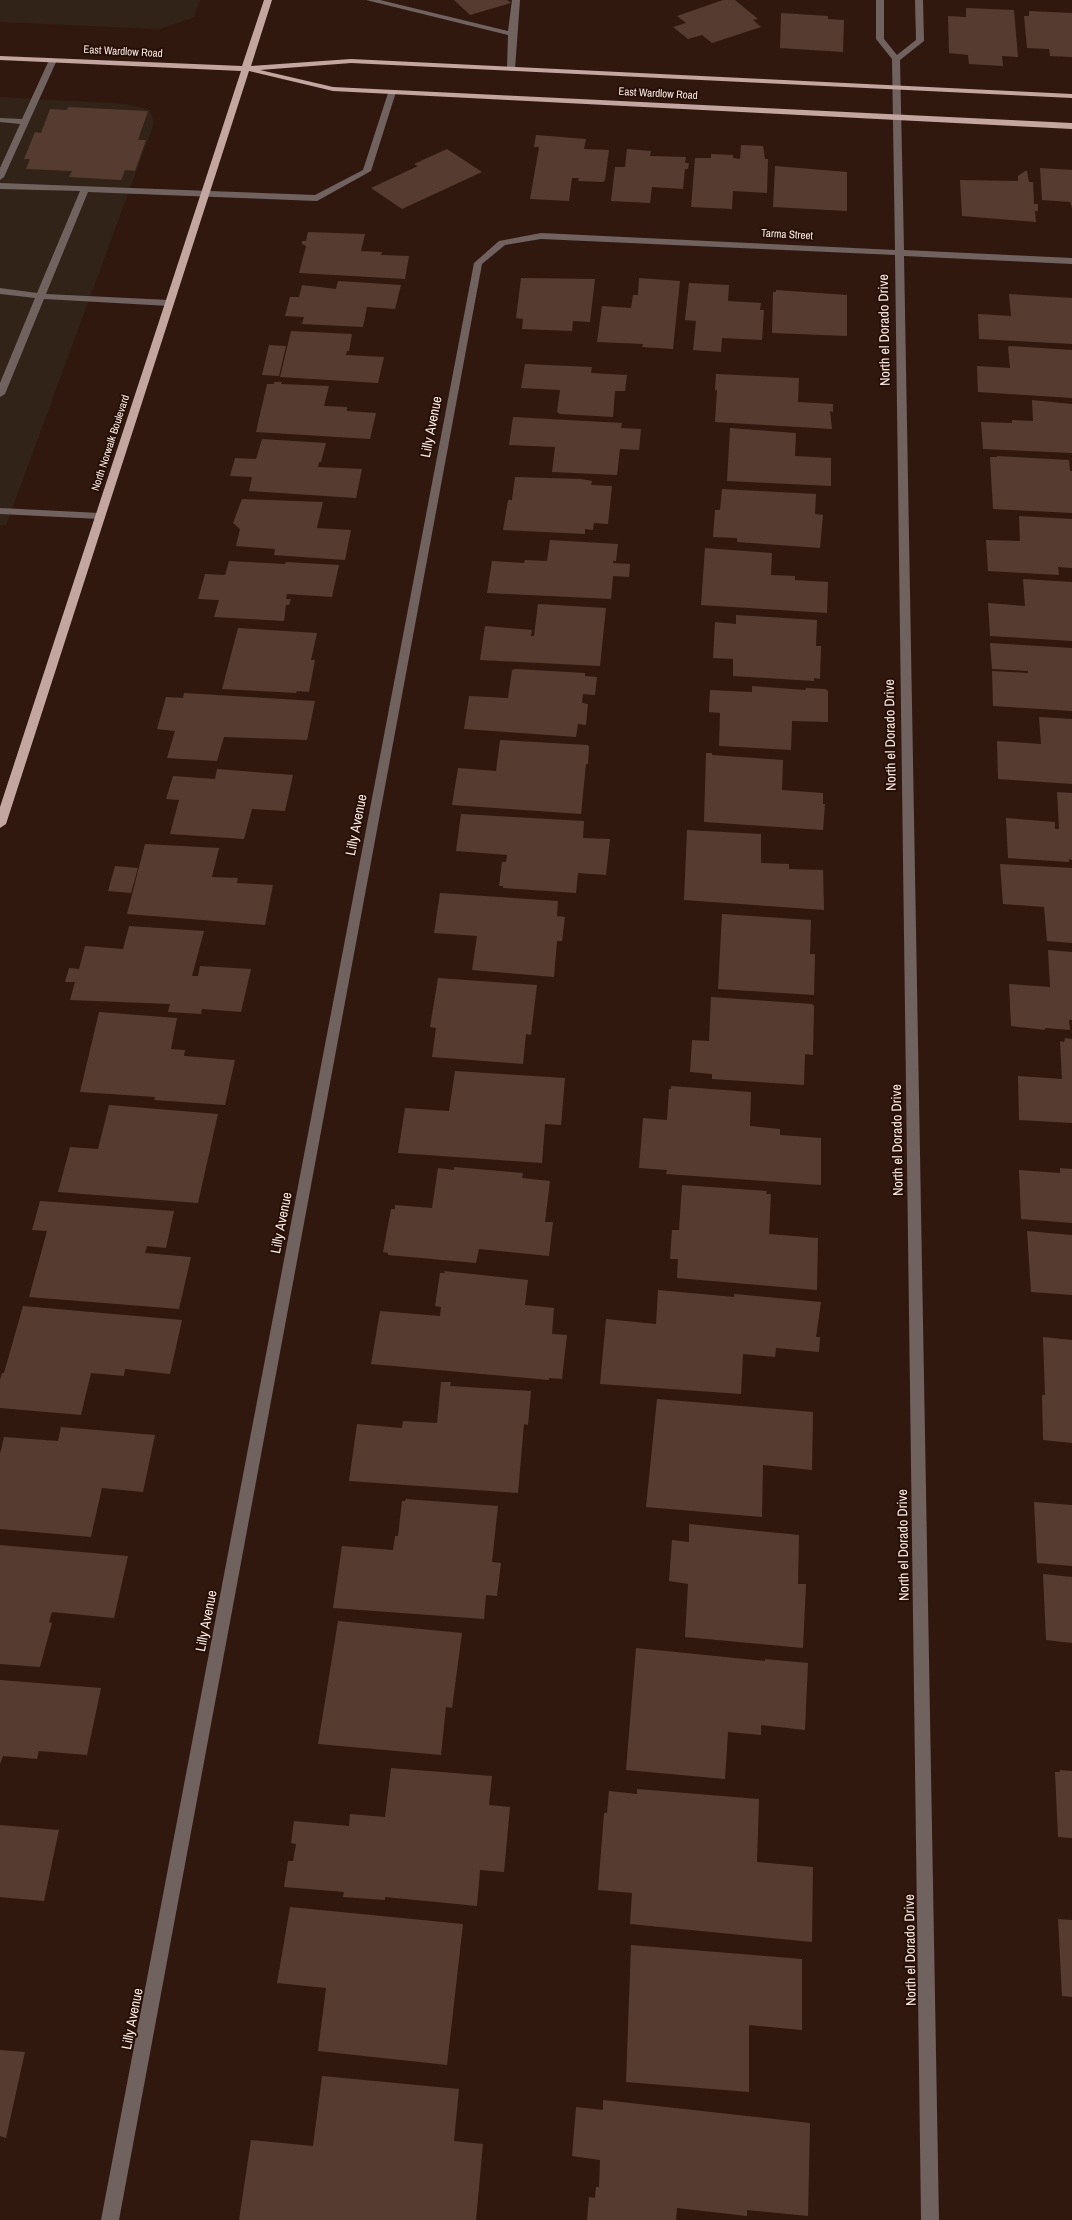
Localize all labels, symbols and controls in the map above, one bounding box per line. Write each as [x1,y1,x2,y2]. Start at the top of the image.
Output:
street label: East Wardlow Road [83,43,163,61]
street label: East Wardlow Road [618,85,698,103]
street label: Tarma Street [761,227,813,243]
street label: North el Dorado Drive [876,274,894,386]
street label: North Norwalk Boulevard [89,393,133,493]
street label: Lilly Avenue [418,395,446,459]
street label: North el Dorado Drive [882,679,900,791]
street label: Lilly Avenue [343,793,371,857]
street label: North el Dorado Drive [889,1084,907,1196]
street label: Lilly Avenue [268,1191,296,1255]
street label: North el Dorado Drive [895,1489,913,1601]
street label: Lilly Avenue [193,1589,221,1653]
street label: North el Dorado Drive [902,1894,920,2006]
street label: Lilly Avenue [119,1987,147,2051]

